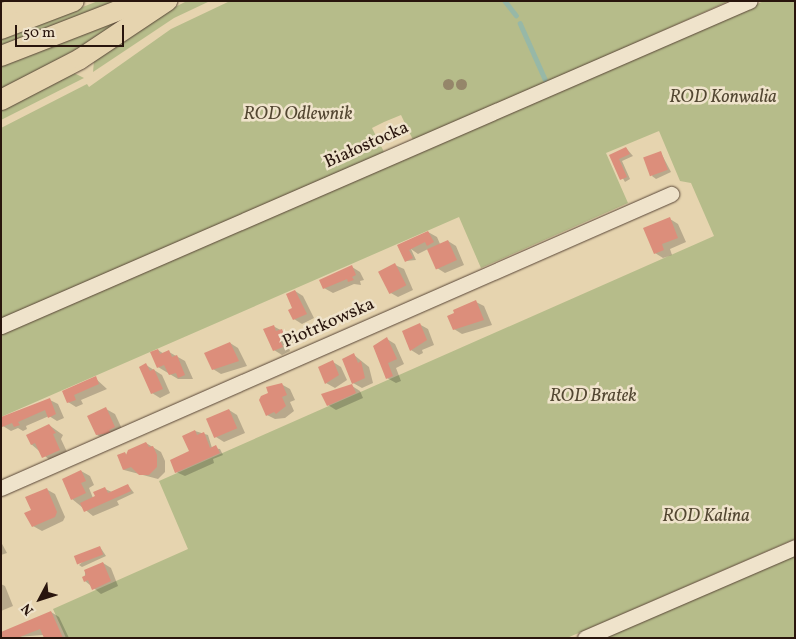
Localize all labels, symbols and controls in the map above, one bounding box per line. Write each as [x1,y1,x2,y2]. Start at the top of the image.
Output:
scale bar [18,15,126,47]
text: 50 m [23,23,55,44]
park label: ROD Konwalia [669,87,777,109]
park label: ROD Odlewnik [243,104,353,126]
street label: Białostocka [321,118,413,174]
street label: Piotrkowska [280,294,378,354]
park label: ROD Bratek [549,386,637,408]
park label: ROD Kalina [662,506,750,528]
north arrow [15,574,65,624]
text: N [18,599,39,619]

